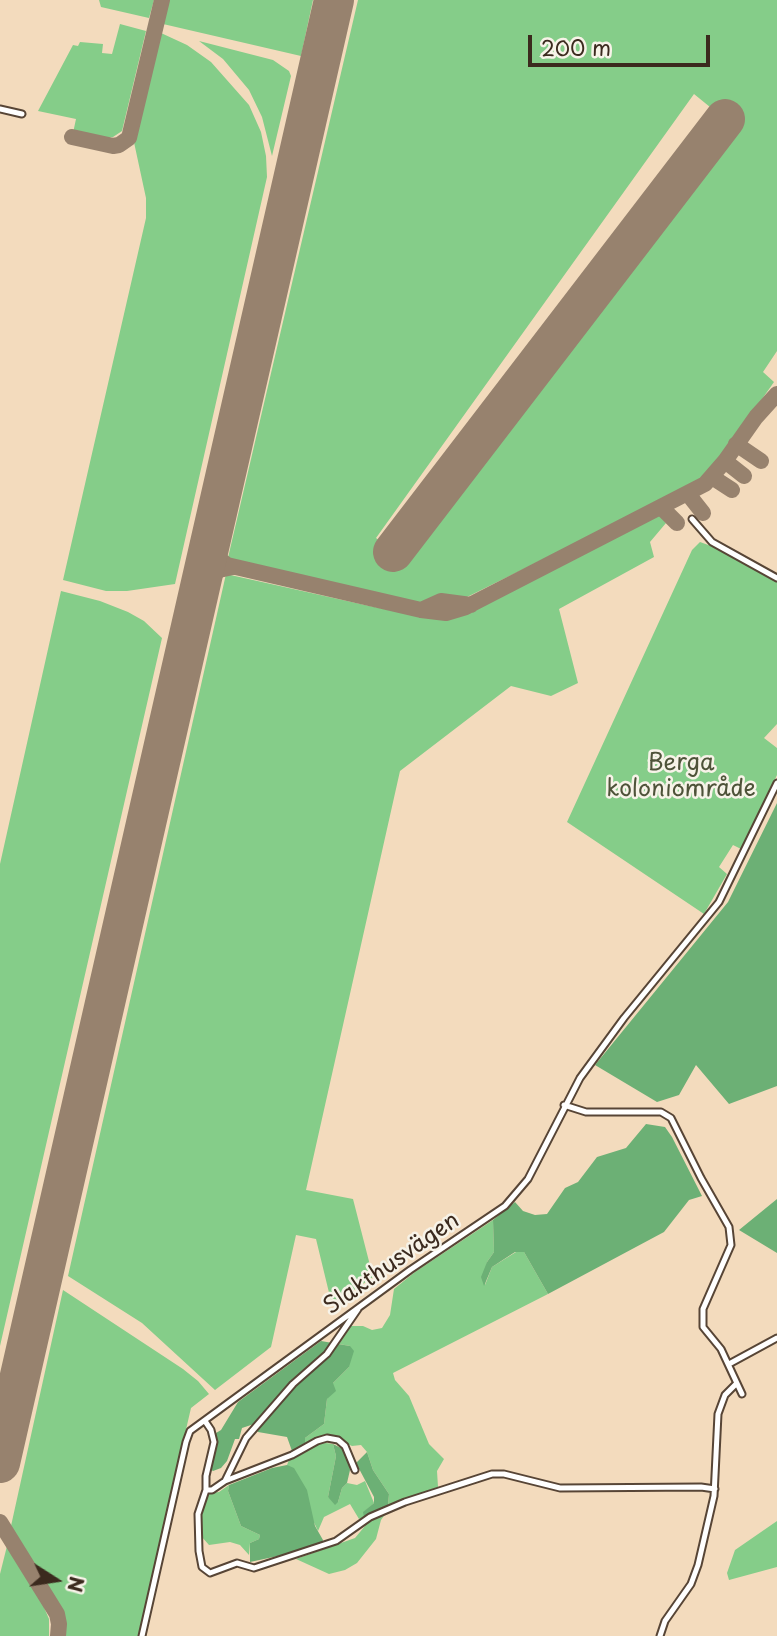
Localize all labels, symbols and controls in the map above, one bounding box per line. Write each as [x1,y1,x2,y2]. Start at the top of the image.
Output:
scale bar [532,21,714,65]
text: 200 m [541,31,611,63]
park label: Berga koloniområde [606,750,756,804]
street label: Slakthusvägen [319,1207,465,1321]
north arrow [21,1545,91,1615]
text: N [61,1574,92,1595]

